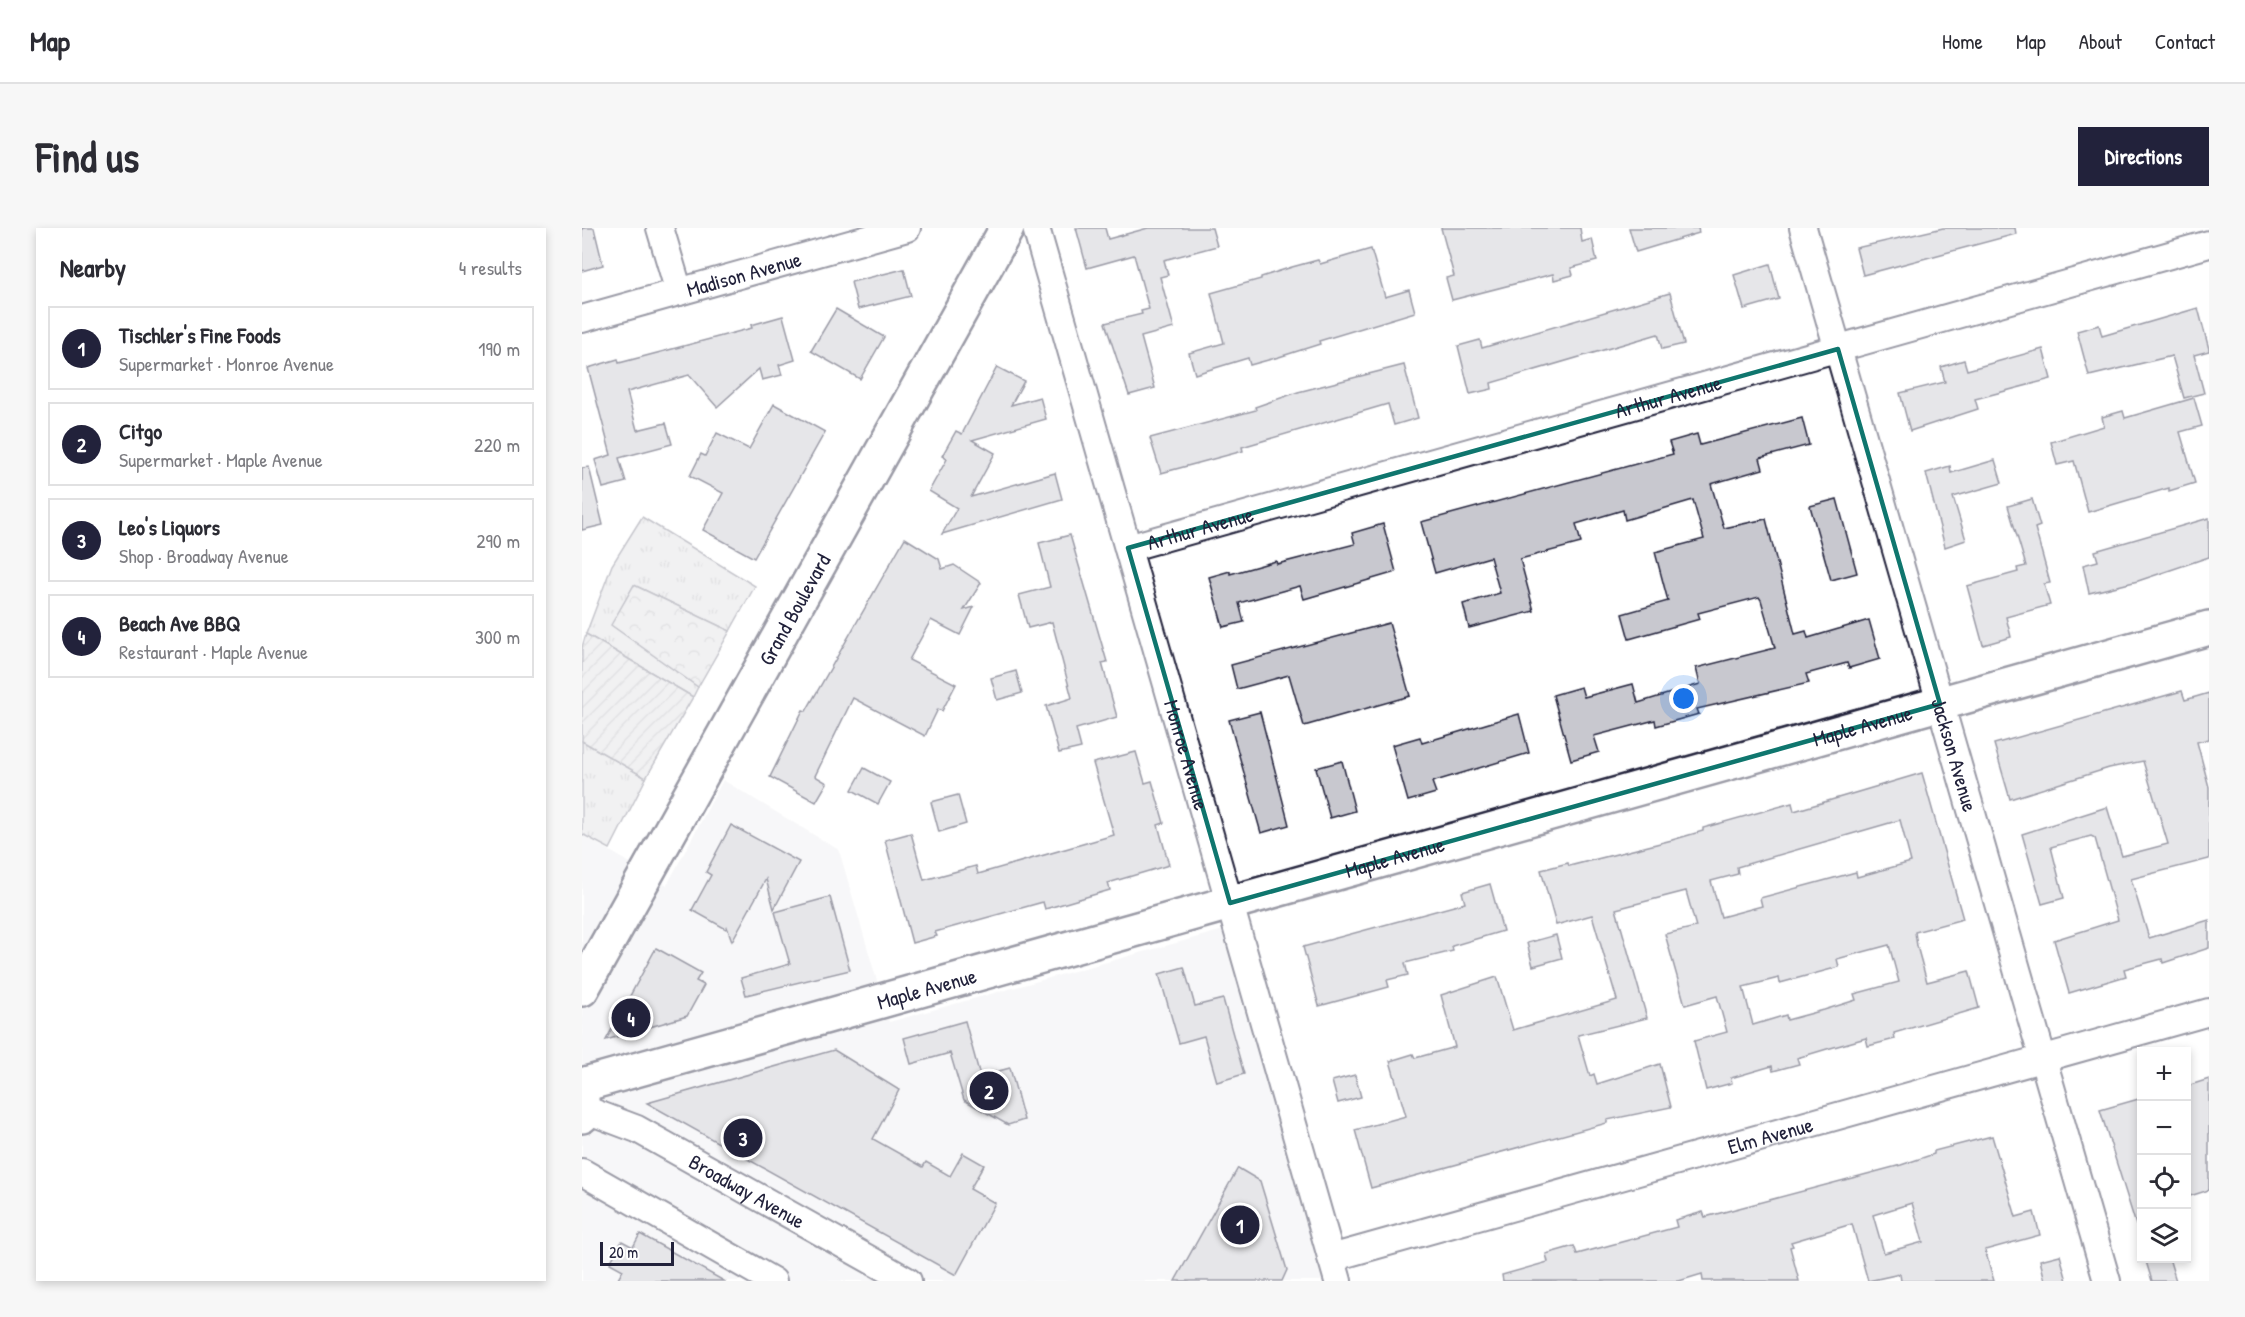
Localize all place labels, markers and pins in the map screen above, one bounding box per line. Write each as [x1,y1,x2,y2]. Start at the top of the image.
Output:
pin: 4 [611,996,650,1040]
pin: 2 [970,1068,1008,1114]
pin: 3 [724,1116,762,1160]
pin: 1 [1220,1202,1260,1248]

